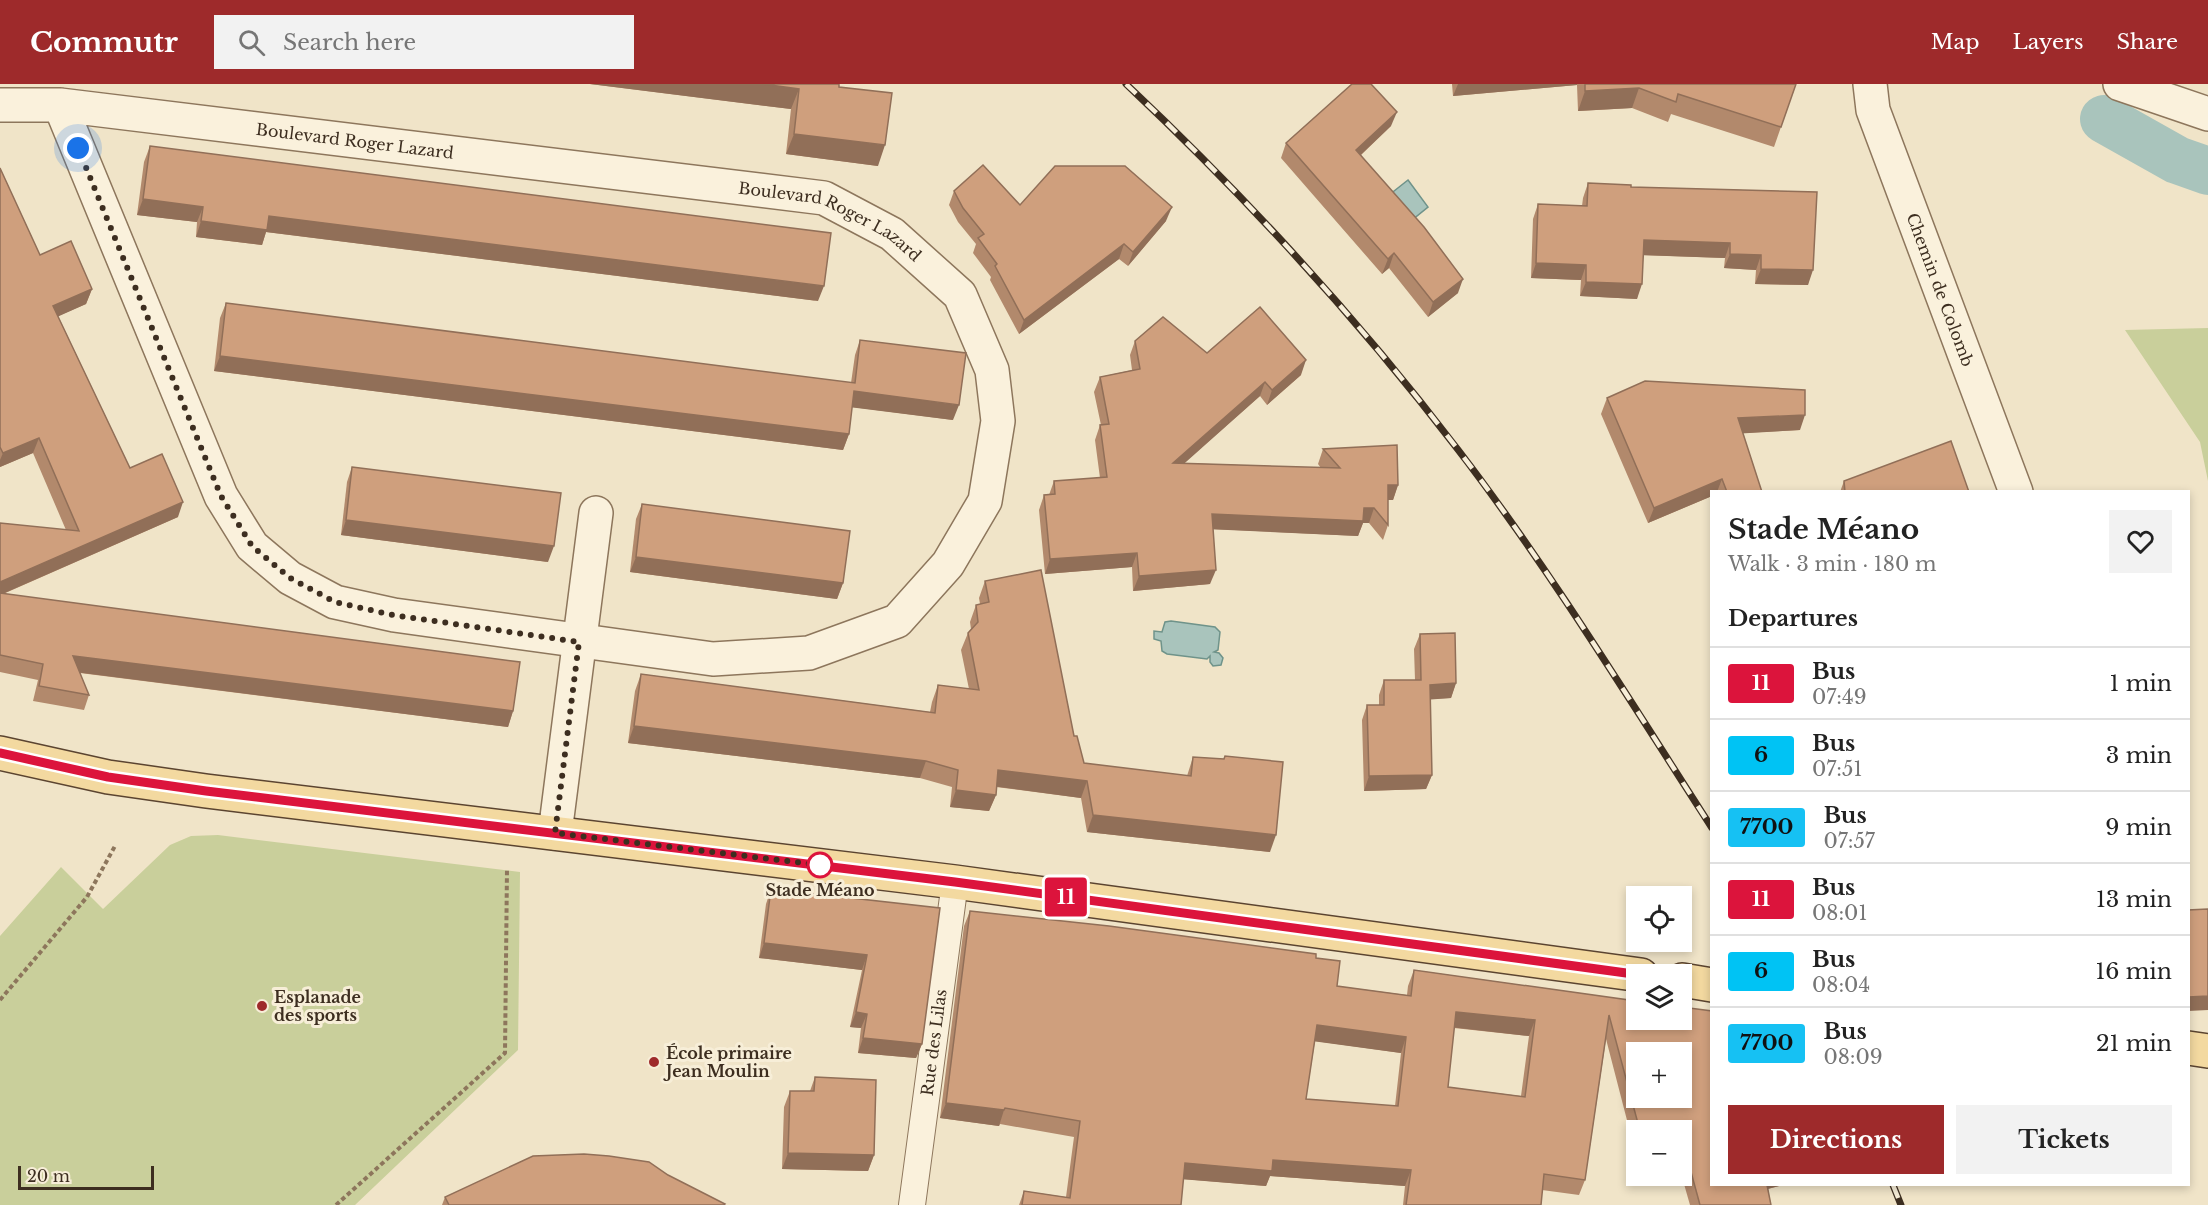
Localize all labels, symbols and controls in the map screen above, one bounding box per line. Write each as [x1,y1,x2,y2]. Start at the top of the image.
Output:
search box [214,15,634,69]
text: Commutr [30,25,178,60]
icon: search [235,26,268,59]
text: Search here [283,29,416,56]
text: Map [1931,29,1980,55]
text: Layers [2013,29,2084,55]
text: Share [2117,29,2178,55]
street label: Boulevard Roger Lazard [255,119,455,163]
your location [63,133,93,163]
street label: Boulevard Roger Lazard [737,178,926,266]
street label: Chemin de Colomb [1902,210,1978,369]
button: heart [2109,510,2172,573]
text: Stade Méano [1728,512,1919,547]
text: Walk · 3 min · 180 m [1728,552,1936,576]
text: Departures [1728,605,1858,632]
text: Bus [1812,658,1855,685]
text: 11 [1752,670,1770,696]
text: 1 min [2110,670,2172,697]
text: 07:49 [1812,685,1867,709]
text: Bus [1812,730,1855,757]
text: 6 [1754,742,1768,768]
text: 3 min [2106,742,2172,769]
text: 07:51 [1812,757,1862,781]
text: Bus [1823,802,1867,829]
text: 7700 [1740,814,1793,840]
text: 9 min [2105,814,2172,841]
text: 07:57 [1823,829,1875,853]
marker: Stade Méano [807,852,833,878]
text: Bus [1812,874,1855,901]
line badge: 11 [1039,878,1093,916]
place label: Stade Méano [765,880,875,900]
text: 11 [1057,884,1075,910]
map controls [1626,886,1692,1186]
button: locate [1626,886,1692,952]
text: 11 [1752,886,1770,912]
text: 13 min [2096,886,2172,913]
text: 08:01 [1812,901,1867,925]
text: Bus [1812,946,1855,973]
text: 6 [1754,958,1768,984]
text: 16 min [2095,958,2172,985]
button: layers [1626,964,1692,1030]
text: 08:04 [1812,973,1870,997]
place label: Esplanade des sports [274,987,361,1025]
street label: Rue des Lilas [917,988,951,1097]
marker: Esplanade des sports [255,999,269,1013]
text: Bus [1823,1018,1867,1045]
text: 7700 [1740,1030,1793,1056]
text: 21 min [2096,1030,2172,1057]
button: + [1626,1042,1692,1108]
place label: École primaire Jean Moulin [663,1043,792,1081]
text: 08:09 [1823,1045,1883,1069]
marker: École primaire Jean Moulin [647,1055,661,1069]
button: Directions [1728,1105,1944,1174]
button: Tickets [1956,1105,2172,1174]
button: − [1626,1120,1692,1186]
scale bar [18,1163,154,1190]
text: 20 m [27,1166,70,1186]

